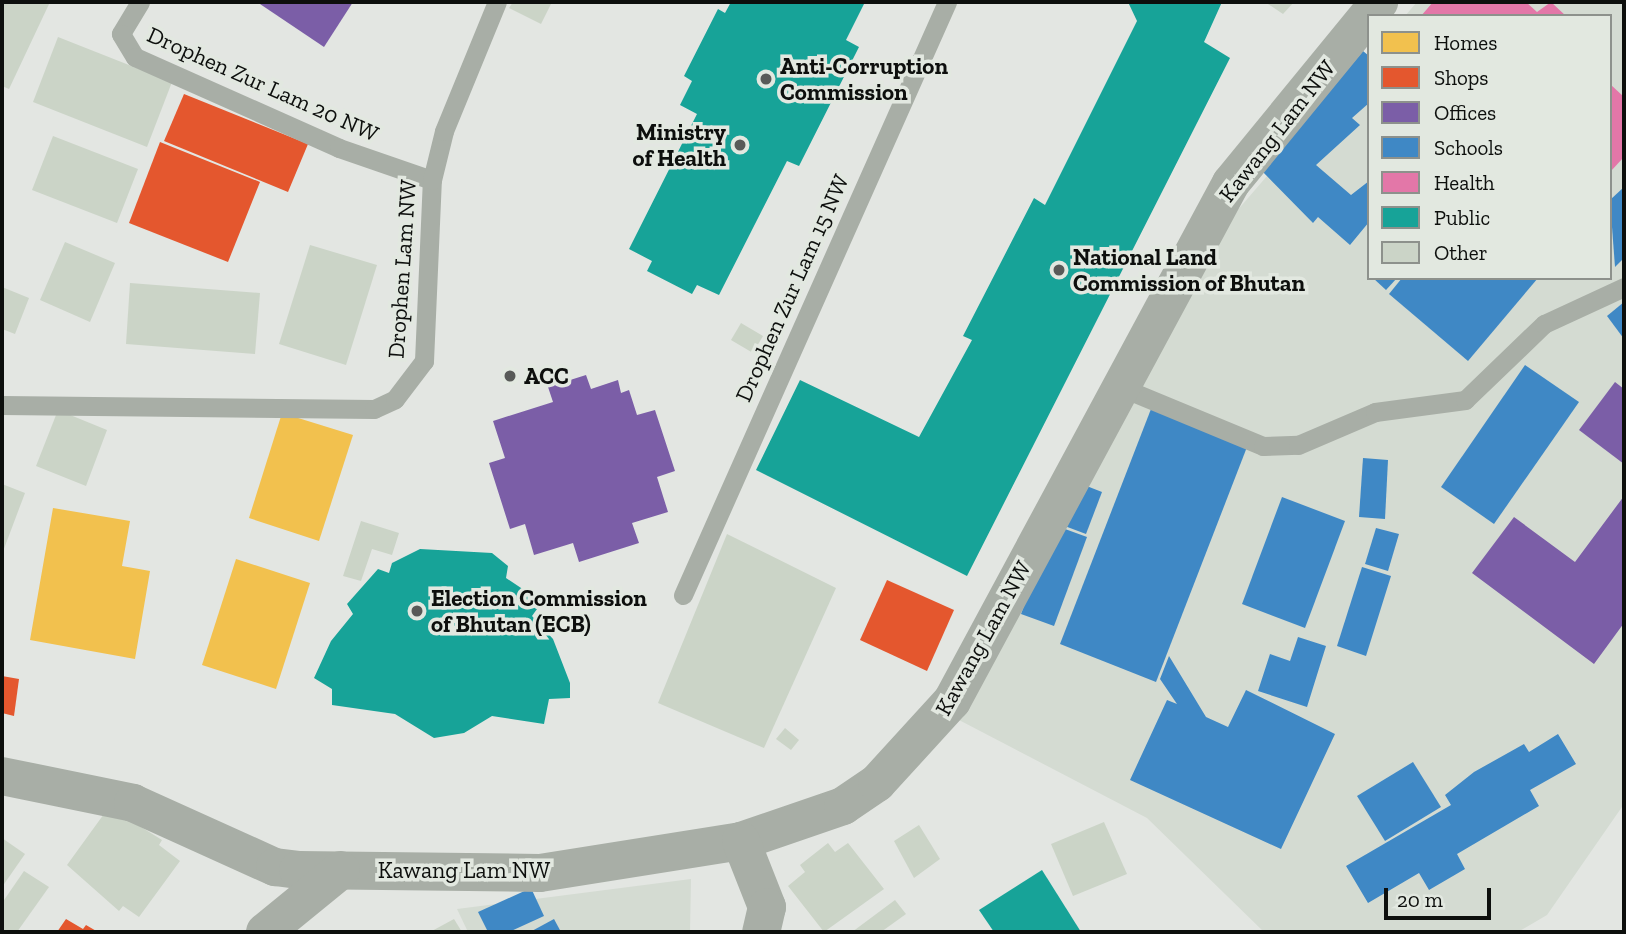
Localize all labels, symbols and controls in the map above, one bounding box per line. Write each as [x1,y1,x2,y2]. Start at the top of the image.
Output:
legend [1367,14,1612,280]
street label: Drophen Zur Lam 20 NW [143,20,383,148]
text: Homes [1434,30,1497,55]
place label: Anti-Corruption Commission [780,52,948,106]
street label: Kawang Lam NW [1213,55,1341,207]
text: Shops [1434,65,1488,90]
marker: Anti-Corruption Commission [758,71,774,87]
text: Offices [1434,100,1496,125]
place label: Ministry of Health [633,118,726,172]
text: Schools [1434,135,1503,160]
marker: Ministry of Health [732,137,748,153]
street label: Drophen Zur Lam 15 NW [729,170,855,406]
text: Health [1434,170,1495,195]
street label: Drophen Lam NW [382,178,422,360]
text: Public [1434,205,1490,230]
text: Other [1434,240,1488,265]
place label: National Land Commission of Bhutan [1073,243,1305,297]
marker: National Land Commission of Bhutan [1051,262,1067,278]
place label: ACC [524,362,569,390]
marker: ACC [502,368,518,384]
street label: Kawang Lam NW [929,556,1037,720]
place label: Election Commission of Bhutan (ECB) [431,584,647,638]
marker: Election Commission of Bhutan (ECB) [409,603,425,619]
street label: Kawang Lam NW [378,856,550,884]
scale bar [1388,874,1495,918]
text: 20 m [1397,887,1443,912]

